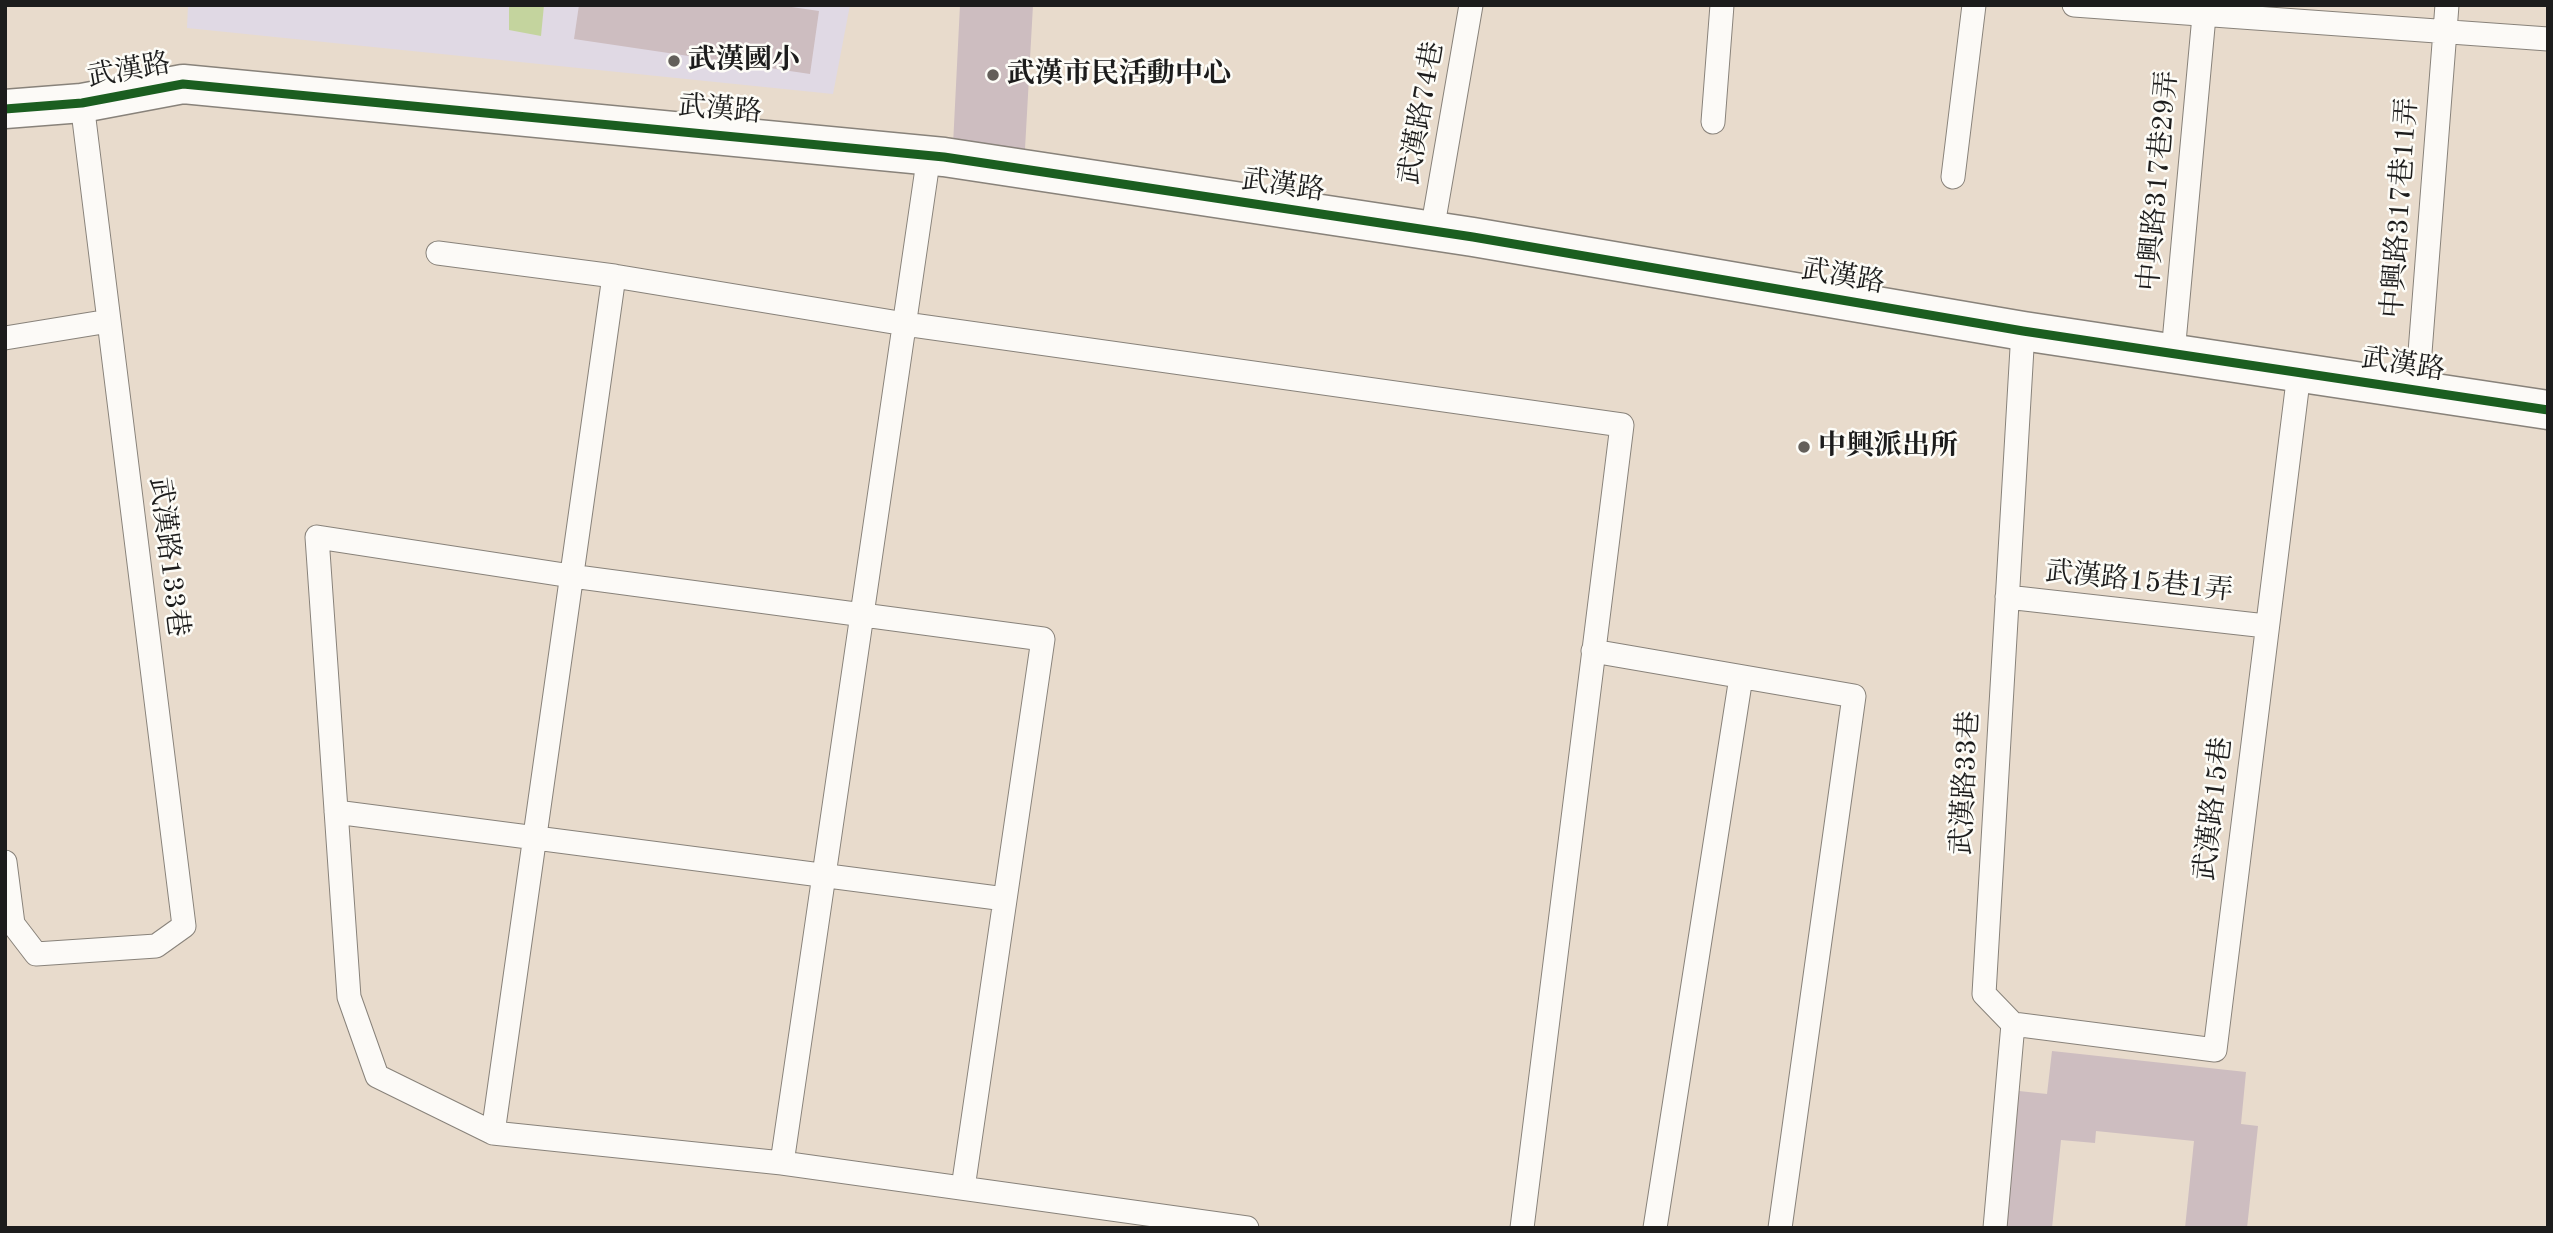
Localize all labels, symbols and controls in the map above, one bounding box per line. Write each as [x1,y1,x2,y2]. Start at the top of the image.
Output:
street label: 武漢路74巷 [1393,39,1451,187]
place label: 武漢國小 [688,44,800,78]
street label: 武漢路 [85,47,173,95]
marker: 武漢國小 [666,53,682,69]
place label: 武漢市民活動中心 [1007,58,1231,92]
marker: 武漢市民活動中心 [985,67,1001,83]
street label: 中興路317巷29弄 [2133,69,2185,293]
street label: 武漢路 [677,90,763,130]
street label: 中興路317巷11弄 [2377,96,2425,320]
street label: 武漢路 [1239,164,1327,208]
street label: 武漢路 [1799,253,1887,301]
street label: 武漢路 [2359,342,2447,388]
place label: 中興派出所 [1818,430,1958,464]
marker: 中興派出所 [1796,439,1812,455]
street label: 武漢路133巷 [142,475,194,639]
street label: 武漢路15巷1弄 [2043,555,2235,609]
street label: 武漢路33巷 [1945,710,1987,856]
street label: 武漢路15巷 [2189,735,2239,883]

